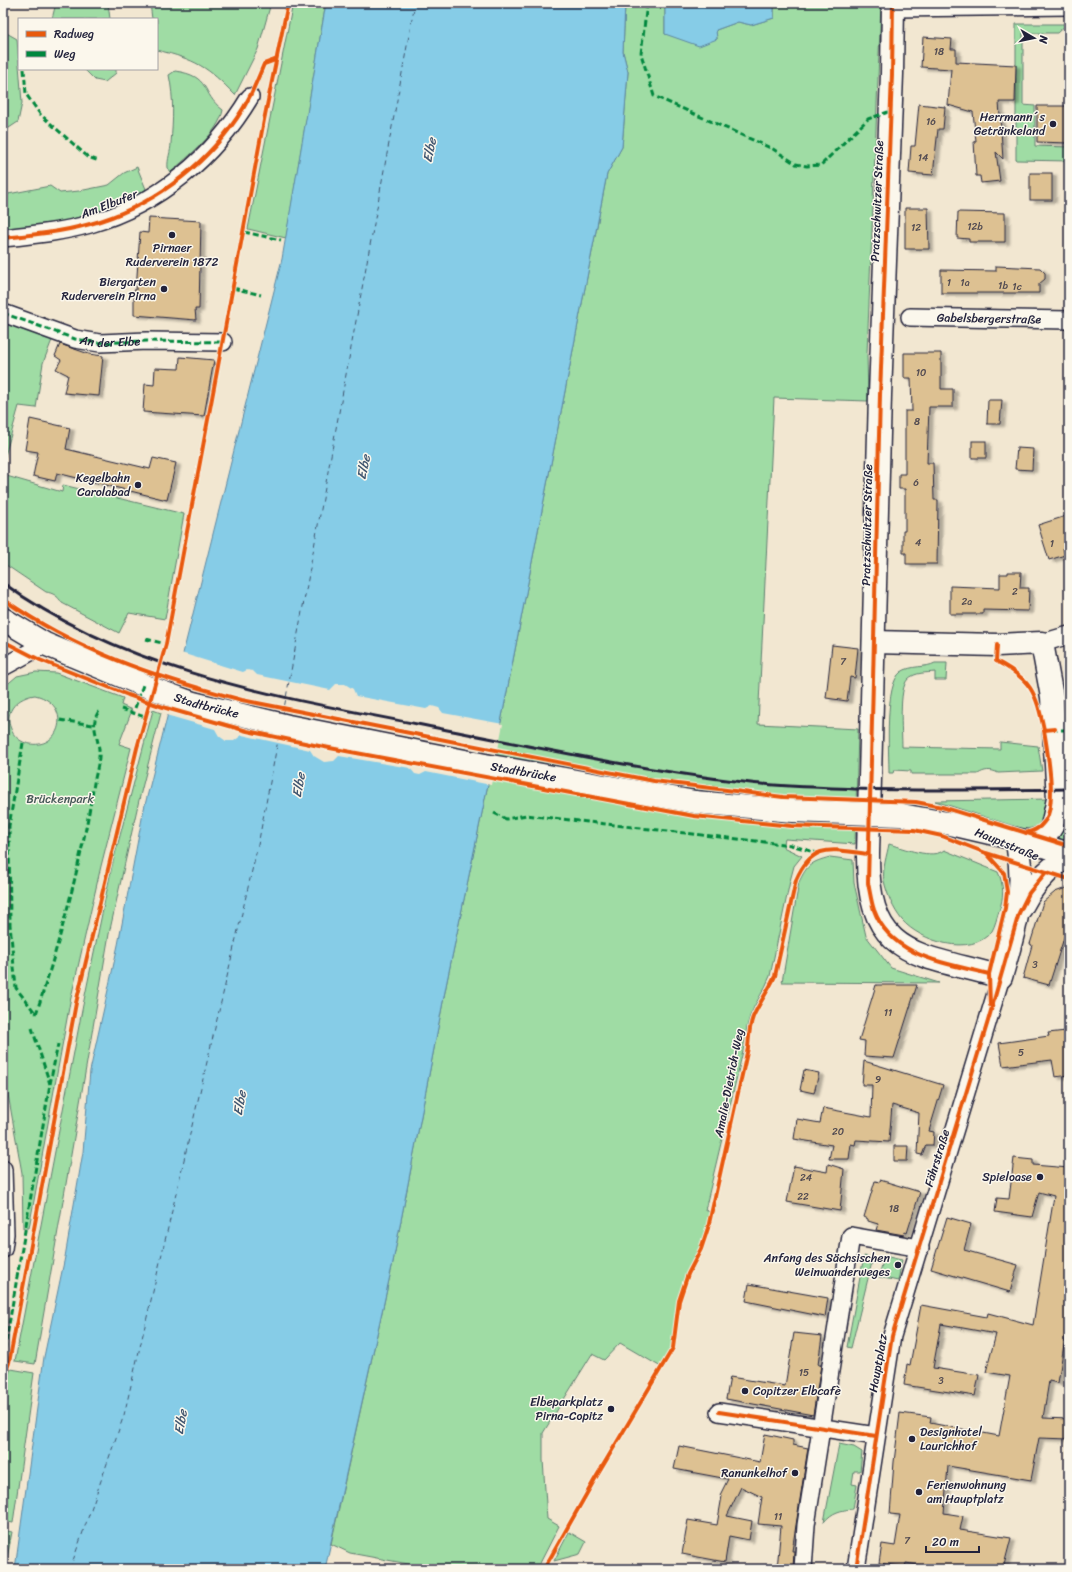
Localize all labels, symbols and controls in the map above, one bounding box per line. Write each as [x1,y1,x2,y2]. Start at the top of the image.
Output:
legend [18,18,158,70]
north arrow [1014,18,1054,58]
text: Radweg [54,23,94,45]
text: N [1033,33,1054,45]
text: Weg [54,43,75,65]
house number: 18 [934,43,944,61]
place label: Herrmann´s Getränkeland [974,106,1047,142]
house number: 16 [926,113,936,131]
marker: Herrmann´s Getränkeland [1048,119,1058,129]
water label: Elbe [416,134,444,165]
street label: Pratzschwitzer Straße [864,140,890,262]
house number: 14 [918,149,928,167]
street label: Am Elbufer [76,183,142,225]
house number: 12b [967,218,983,236]
house number: 12 [911,219,921,237]
marker: Pirnaer Ruderverein 1872 [167,230,177,240]
place label: Pirnaer Ruderverein 1872 [126,237,218,273]
place label: Biergarten Ruderverein Pirna [62,271,157,307]
house number: 1 [947,274,951,292]
house number: 1a [960,274,970,292]
house number: 1b [998,277,1008,295]
house number: 1c [1012,278,1022,296]
marker: Biergarten Ruderverein Pirna [159,284,169,294]
street label: Gabelsbergerstraße [937,307,1042,330]
street label: An der Elbe [77,329,141,354]
house number: 10 [916,364,926,382]
house number: 8 [914,413,920,431]
water label: Elbe [350,451,378,482]
street label: Pratzschwitzer Straße [855,464,879,586]
place label: Kegelbahn Carolabad [76,467,132,503]
house number: 6 [913,474,919,492]
marker: Kegelbahn Carolabad [133,480,143,490]
house number: 4 [915,534,921,552]
house number: 1 [1050,535,1054,553]
house number: 2 [1012,583,1018,601]
house number: 2a [962,593,972,611]
house number: 7 [840,653,847,671]
street label: Stadtbrücke [171,686,241,725]
street label: Stadtbrücke [489,755,558,788]
water label: Elbe [285,770,312,799]
park label: Brückenpark [26,788,94,810]
street label: Hauptstraße [971,821,1043,867]
house number: 3 [1032,956,1038,974]
house number: 11 [884,1004,892,1022]
street label: Amalie-Dietrich-Weg [707,1027,750,1140]
house number: 5 [1018,1044,1024,1062]
house number: 9 [875,1071,881,1089]
water label: Elbe [226,1088,253,1117]
house number: 20 [832,1123,844,1141]
street label: Fährstraße [918,1126,956,1190]
place label: Spieloase [982,1166,1032,1188]
house number: 24 [800,1169,812,1187]
marker: Spieloase [1035,1172,1045,1182]
house number: 22 [797,1188,809,1206]
house number: 18 [889,1200,899,1218]
place label: Anfang des Sächsischen Weinwanderweges [763,1247,891,1283]
marker: Anfang des Sächsischen Weinwanderweges [893,1260,903,1270]
street label: Hauptplatz [862,1332,894,1394]
house number: 15 [799,1364,809,1382]
house number: 3 [938,1372,944,1390]
place label: Copitzer Elbcafè [753,1380,841,1402]
marker: Copitzer Elbcafè [740,1386,750,1396]
place label: Elbeparkplatz Pirna-Copitz [530,1391,603,1427]
marker: Elbeparkplatz Pirna-Copitz [606,1404,616,1414]
water label: Elbe [167,1407,194,1436]
place label: Designhotel Laurichhof [920,1421,982,1457]
marker: Designhotel Laurichhof [907,1434,917,1444]
place label: Ranunkelhof [721,1462,789,1484]
marker: Ranunkelhof [790,1468,800,1478]
place label: Ferienwohnung am Hauptplatz [927,1474,1006,1510]
marker: Ferienwohnung am Hauptplatz [914,1487,924,1497]
house number: 11 [774,1508,782,1526]
scale bar [926,1528,979,1554]
text: 20 m [932,1531,959,1553]
house number: 7 [904,1532,911,1550]

